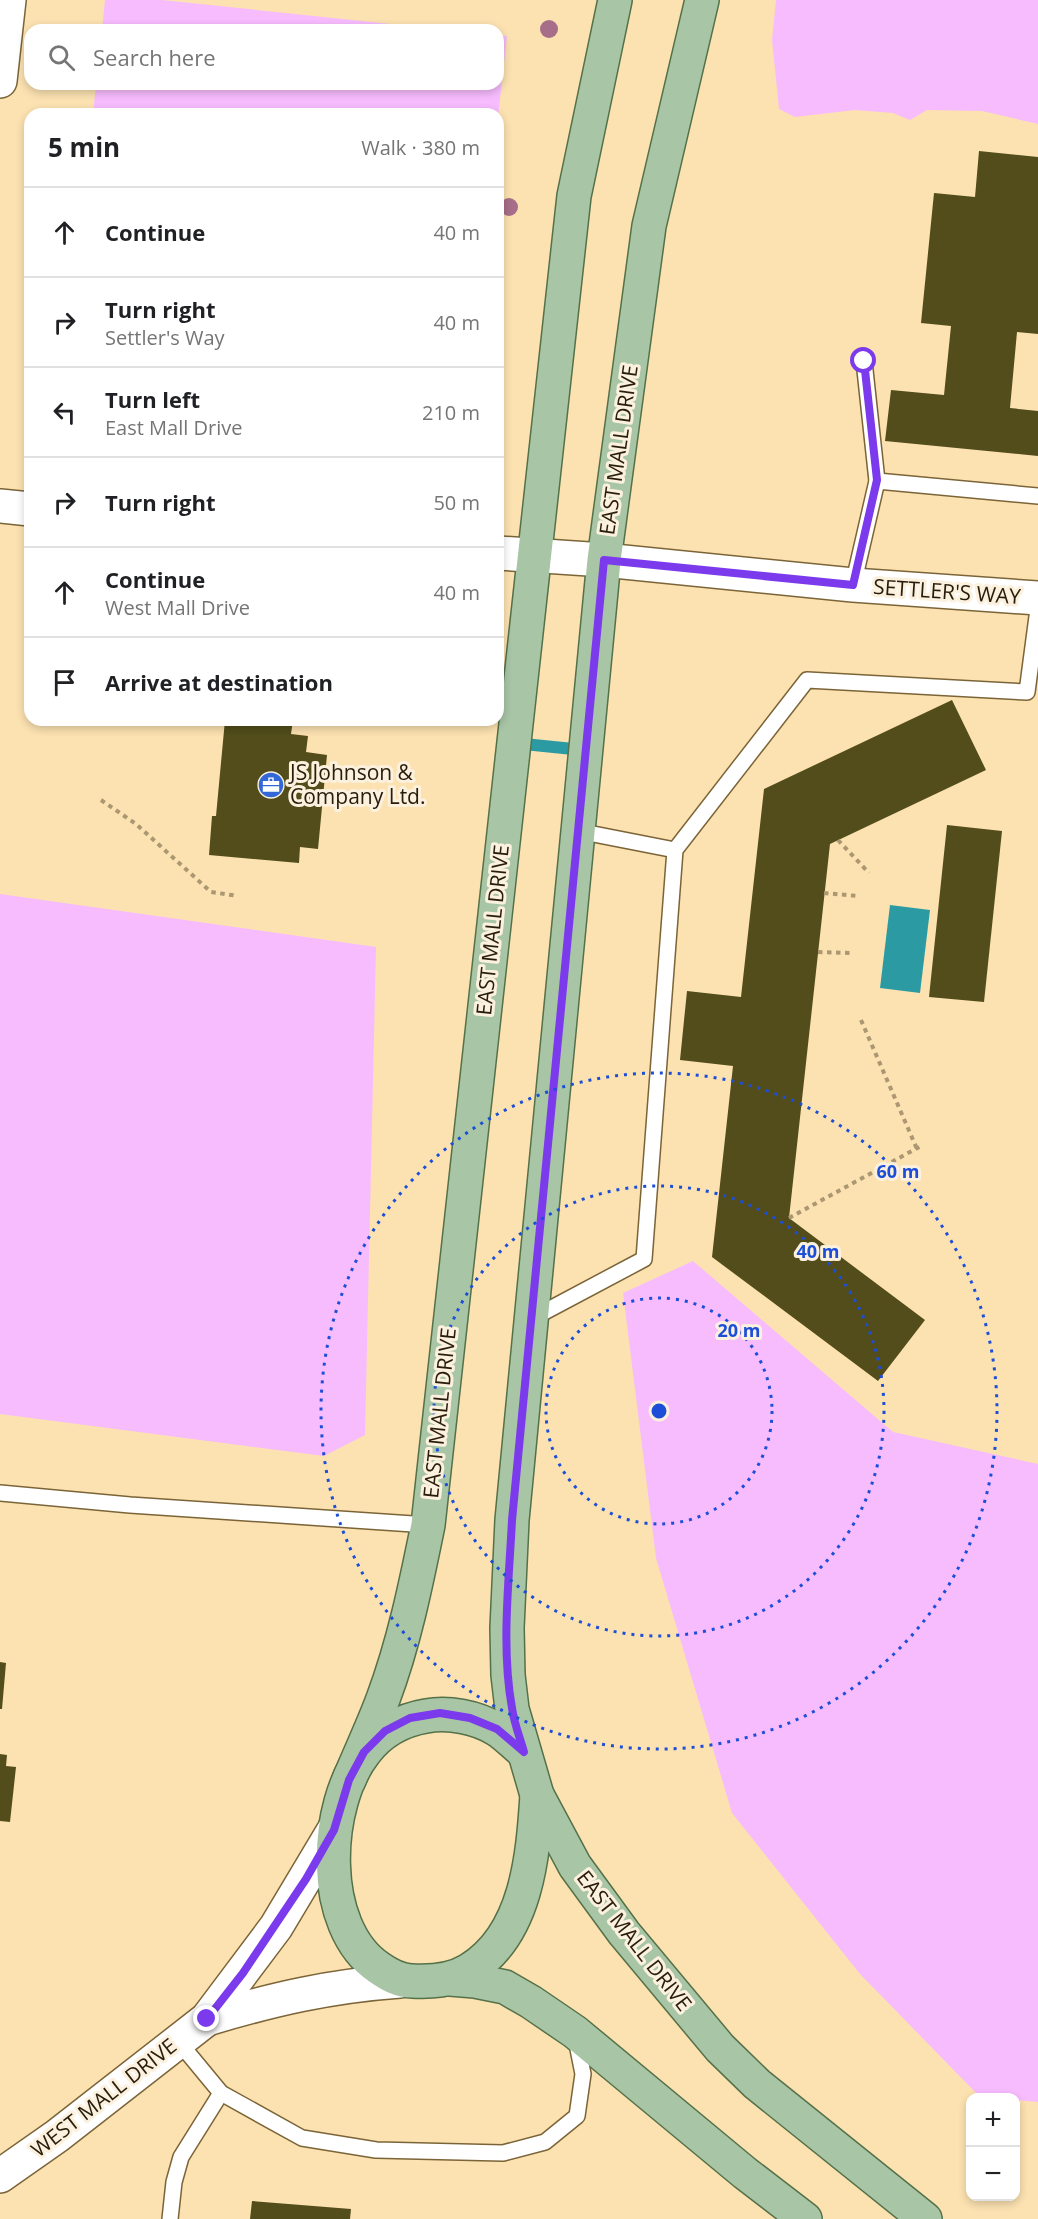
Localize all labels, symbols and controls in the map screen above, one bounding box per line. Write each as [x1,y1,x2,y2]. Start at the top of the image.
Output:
search box [24,24,504,90]
icon: search [45,41,78,74]
text: Search here [93,42,216,72]
text: 5 min [48,129,120,165]
text: Walk · 380 m [361,134,480,161]
icon: ahead [48,216,81,249]
text: Continue [105,217,205,247]
text: 40 m [433,219,480,246]
text: Turn right [105,294,216,324]
icon: right [48,306,81,339]
text: 40 m [433,309,480,336]
text: Settler's Way [105,324,225,351]
route start [850,347,876,373]
street label: EAST MALL DRIVE [592,363,644,537]
text: Turn left [105,384,200,414]
icon: left [48,396,81,429]
text: 210 m [422,399,480,426]
text: East Mall Drive [105,414,242,441]
icon: right [48,486,81,519]
text: Turn right [105,487,216,517]
text: 50 m [433,489,480,516]
text: Continue [105,564,205,594]
street label: SETTLER'S WAY [872,572,1022,610]
icon: ahead [48,576,81,609]
text: 40 m [433,579,480,606]
text: West Mall Drive [105,594,250,621]
icon: arrive [48,666,81,699]
text: Arrive at destination [105,667,333,697]
place label: JS Johnson & Company Ltd. [288,758,426,810]
office icon: JS Johnson & Company Ltd. [256,770,286,800]
street label: EAST MALL DRIVE [469,843,515,1017]
text: 60 m [877,1159,919,1183]
text: 40 m [797,1239,839,1263]
text: 20 m [718,1318,760,1342]
street label: EAST MALL DRIVE [416,1326,462,1500]
centre of rings [649,1401,669,1421]
street label: EAST MALL DRIVE [571,1864,699,2016]
route end [193,2005,219,2031]
street label: WEST MALL DRIVE [25,2032,182,2163]
map controls [966,2093,1020,2201]
button: + [966,2093,1020,2147]
button: − [966,2147,1020,2201]

